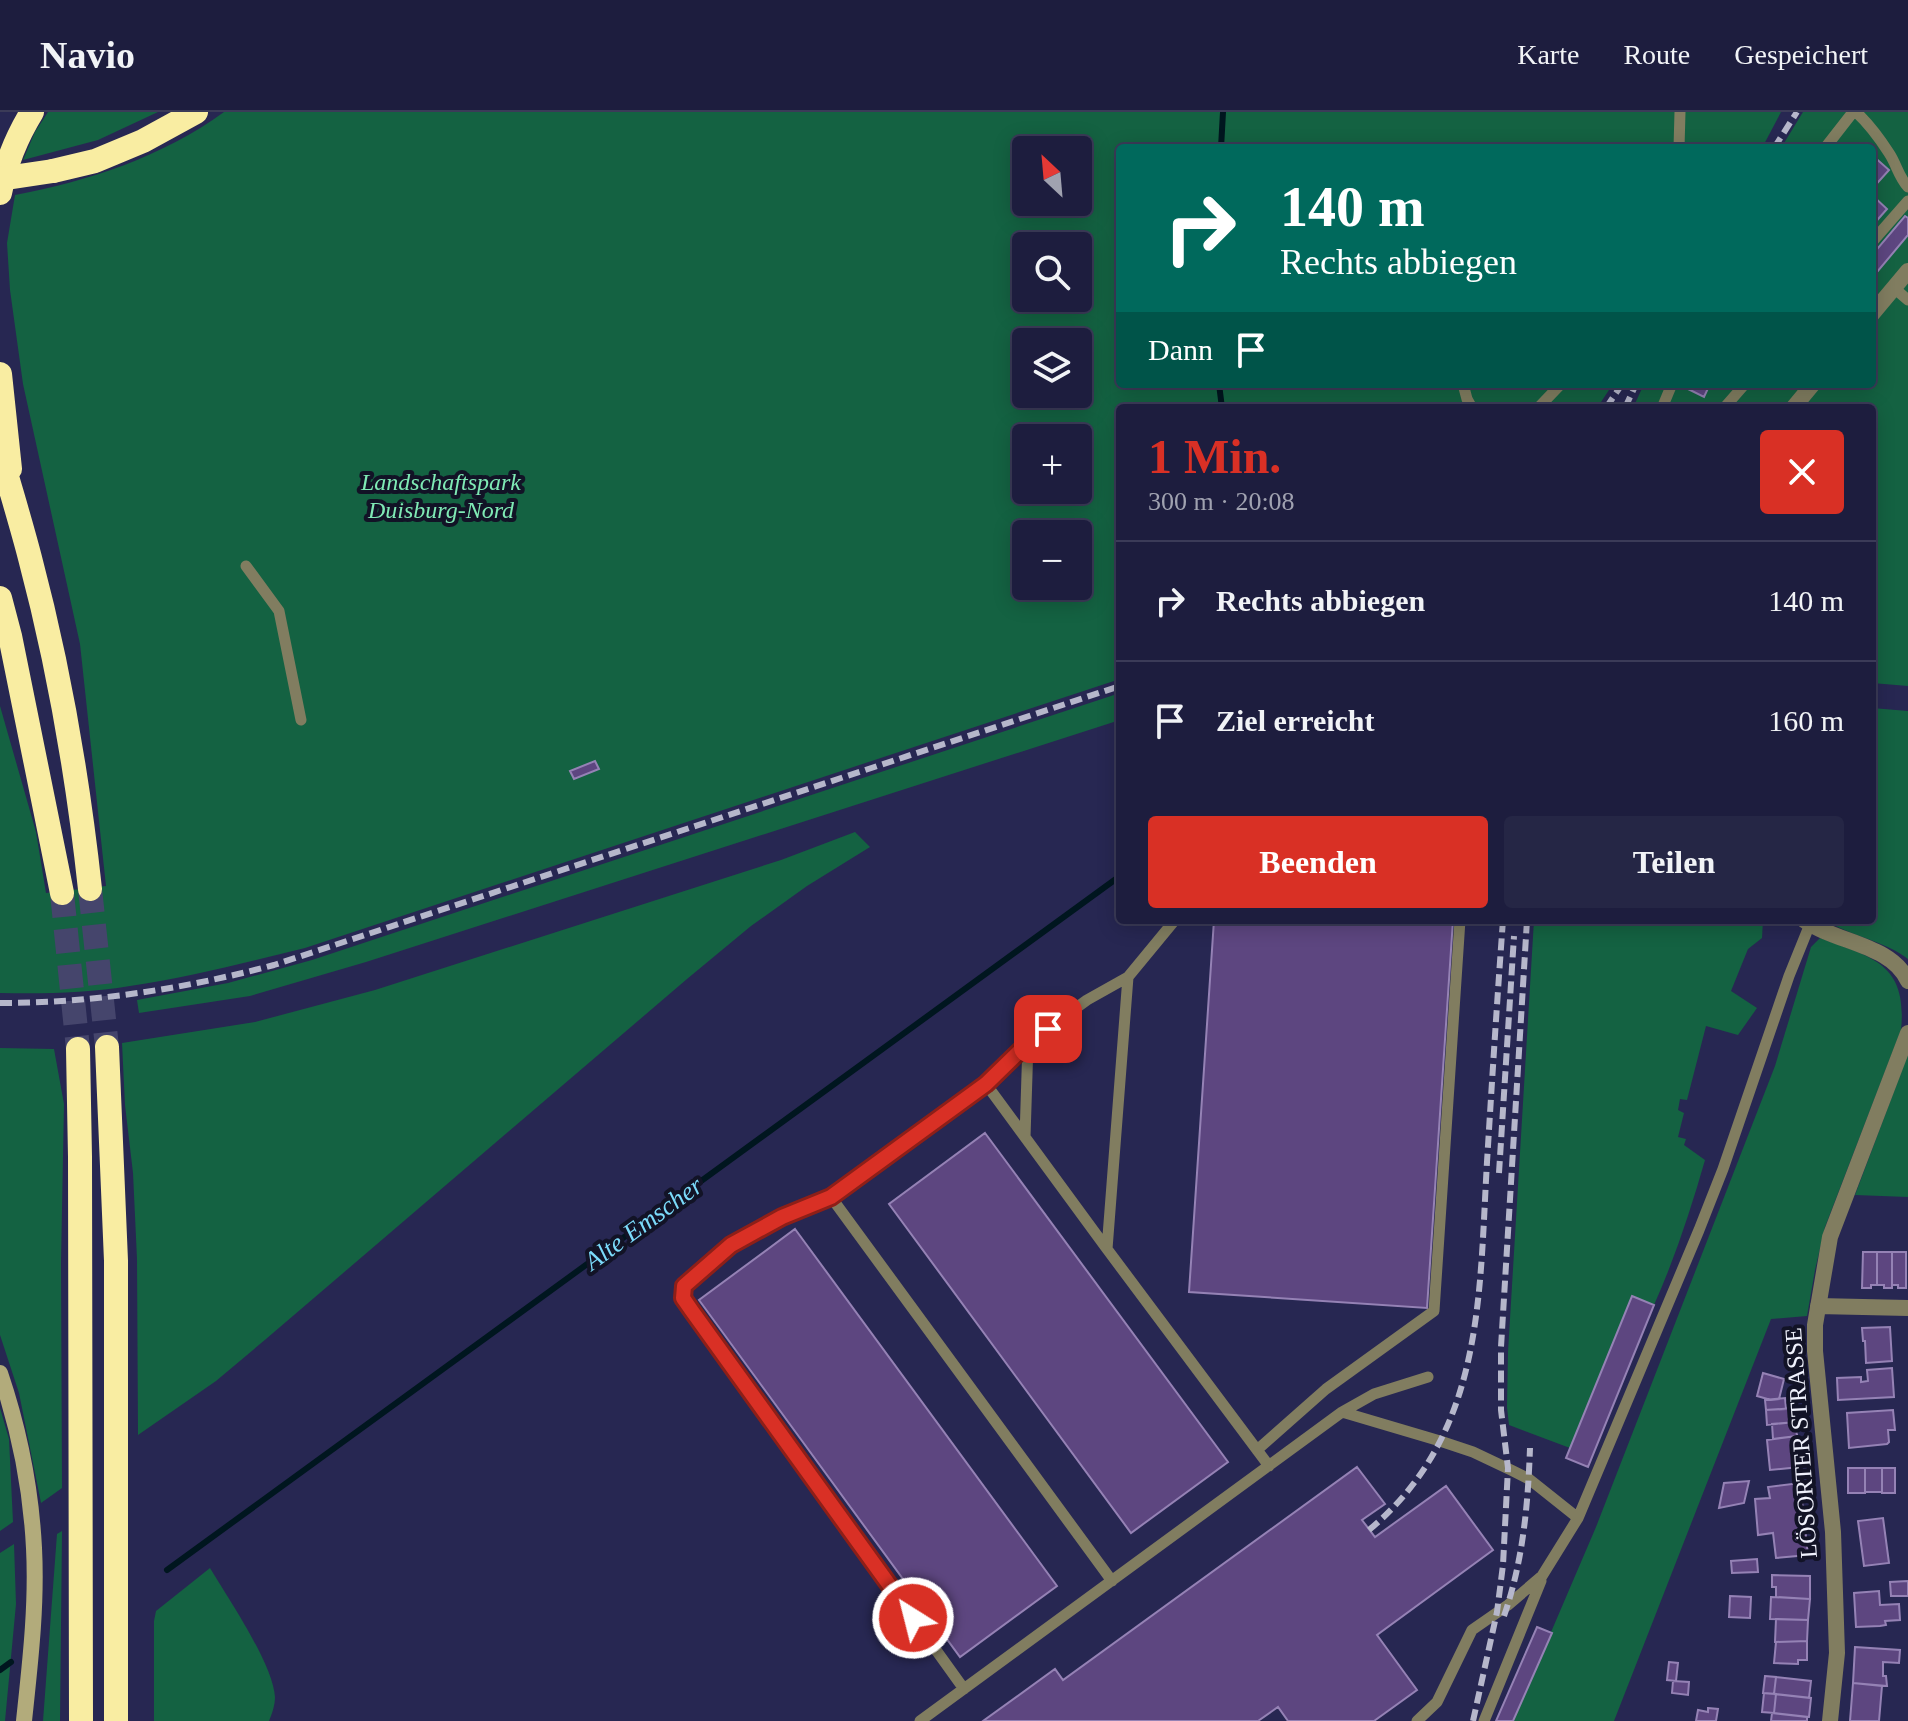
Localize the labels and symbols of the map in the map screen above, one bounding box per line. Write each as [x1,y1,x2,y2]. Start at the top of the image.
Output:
north arrow [1012,136,1092,216]
park label: Landschaftspark Duisburg-Nord [360,469,521,523]
pin [1014,995,1082,1063]
water label: Alte Emscher [577,1170,709,1277]
street label: LÖSORTER STRASSE [1780,1327,1822,1559]
position arrow [871,1576,955,1660]

